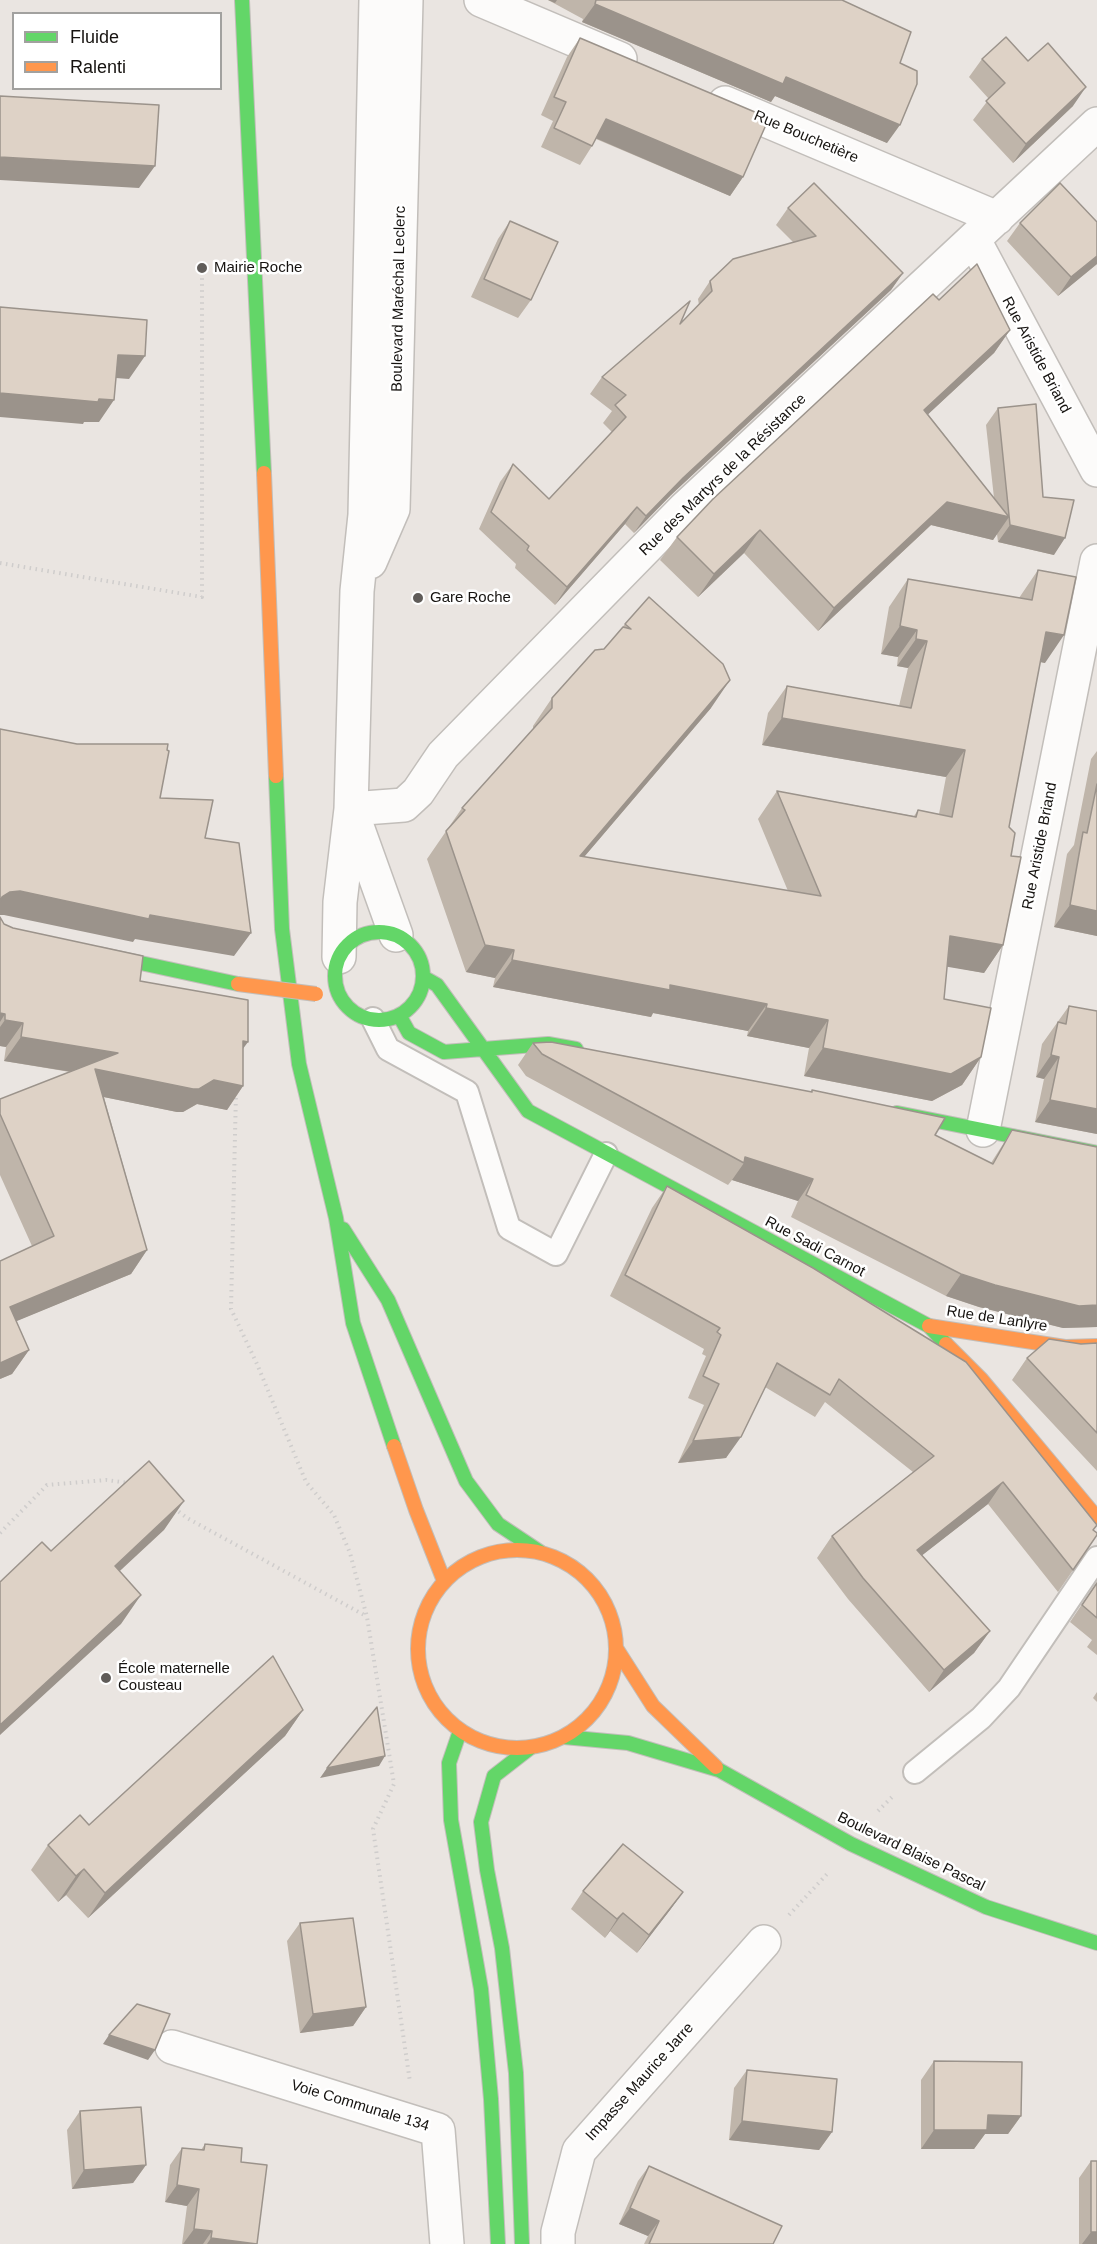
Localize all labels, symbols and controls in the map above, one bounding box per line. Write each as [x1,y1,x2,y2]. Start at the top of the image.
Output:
legend [12,12,222,90]
text: Fluide [70,27,119,47]
text: Ralenti [70,57,126,77]
street label: Rue Bouchetière [751,107,861,167]
street label: Boulevard Maréchal Leclerc [388,206,410,392]
place label: Mairie Roche [214,259,302,277]
marker: Mairie Roche [195,261,209,275]
street label: Rue Aristide Briand [998,294,1074,416]
street label: Rue des Martyrs de la Résistance [636,390,810,560]
place label: Gare Roche [430,589,511,607]
marker: Gare Roche [411,591,425,605]
street label: Rue Aristide Briand [1019,781,1061,911]
street label: Rue Sadi Carnot [762,1213,868,1281]
street label: Rue de Lanlyre [945,1302,1049,1336]
place label: École maternelle Cousteau [118,1660,230,1695]
marker: École maternelle Cousteau [99,1671,113,1685]
street label: Boulevard Blaise Pascal [834,1808,988,1896]
street label: Impasse Maurice Jarre [582,2019,698,2145]
street label: Voie Communale 134 [289,2076,431,2136]

